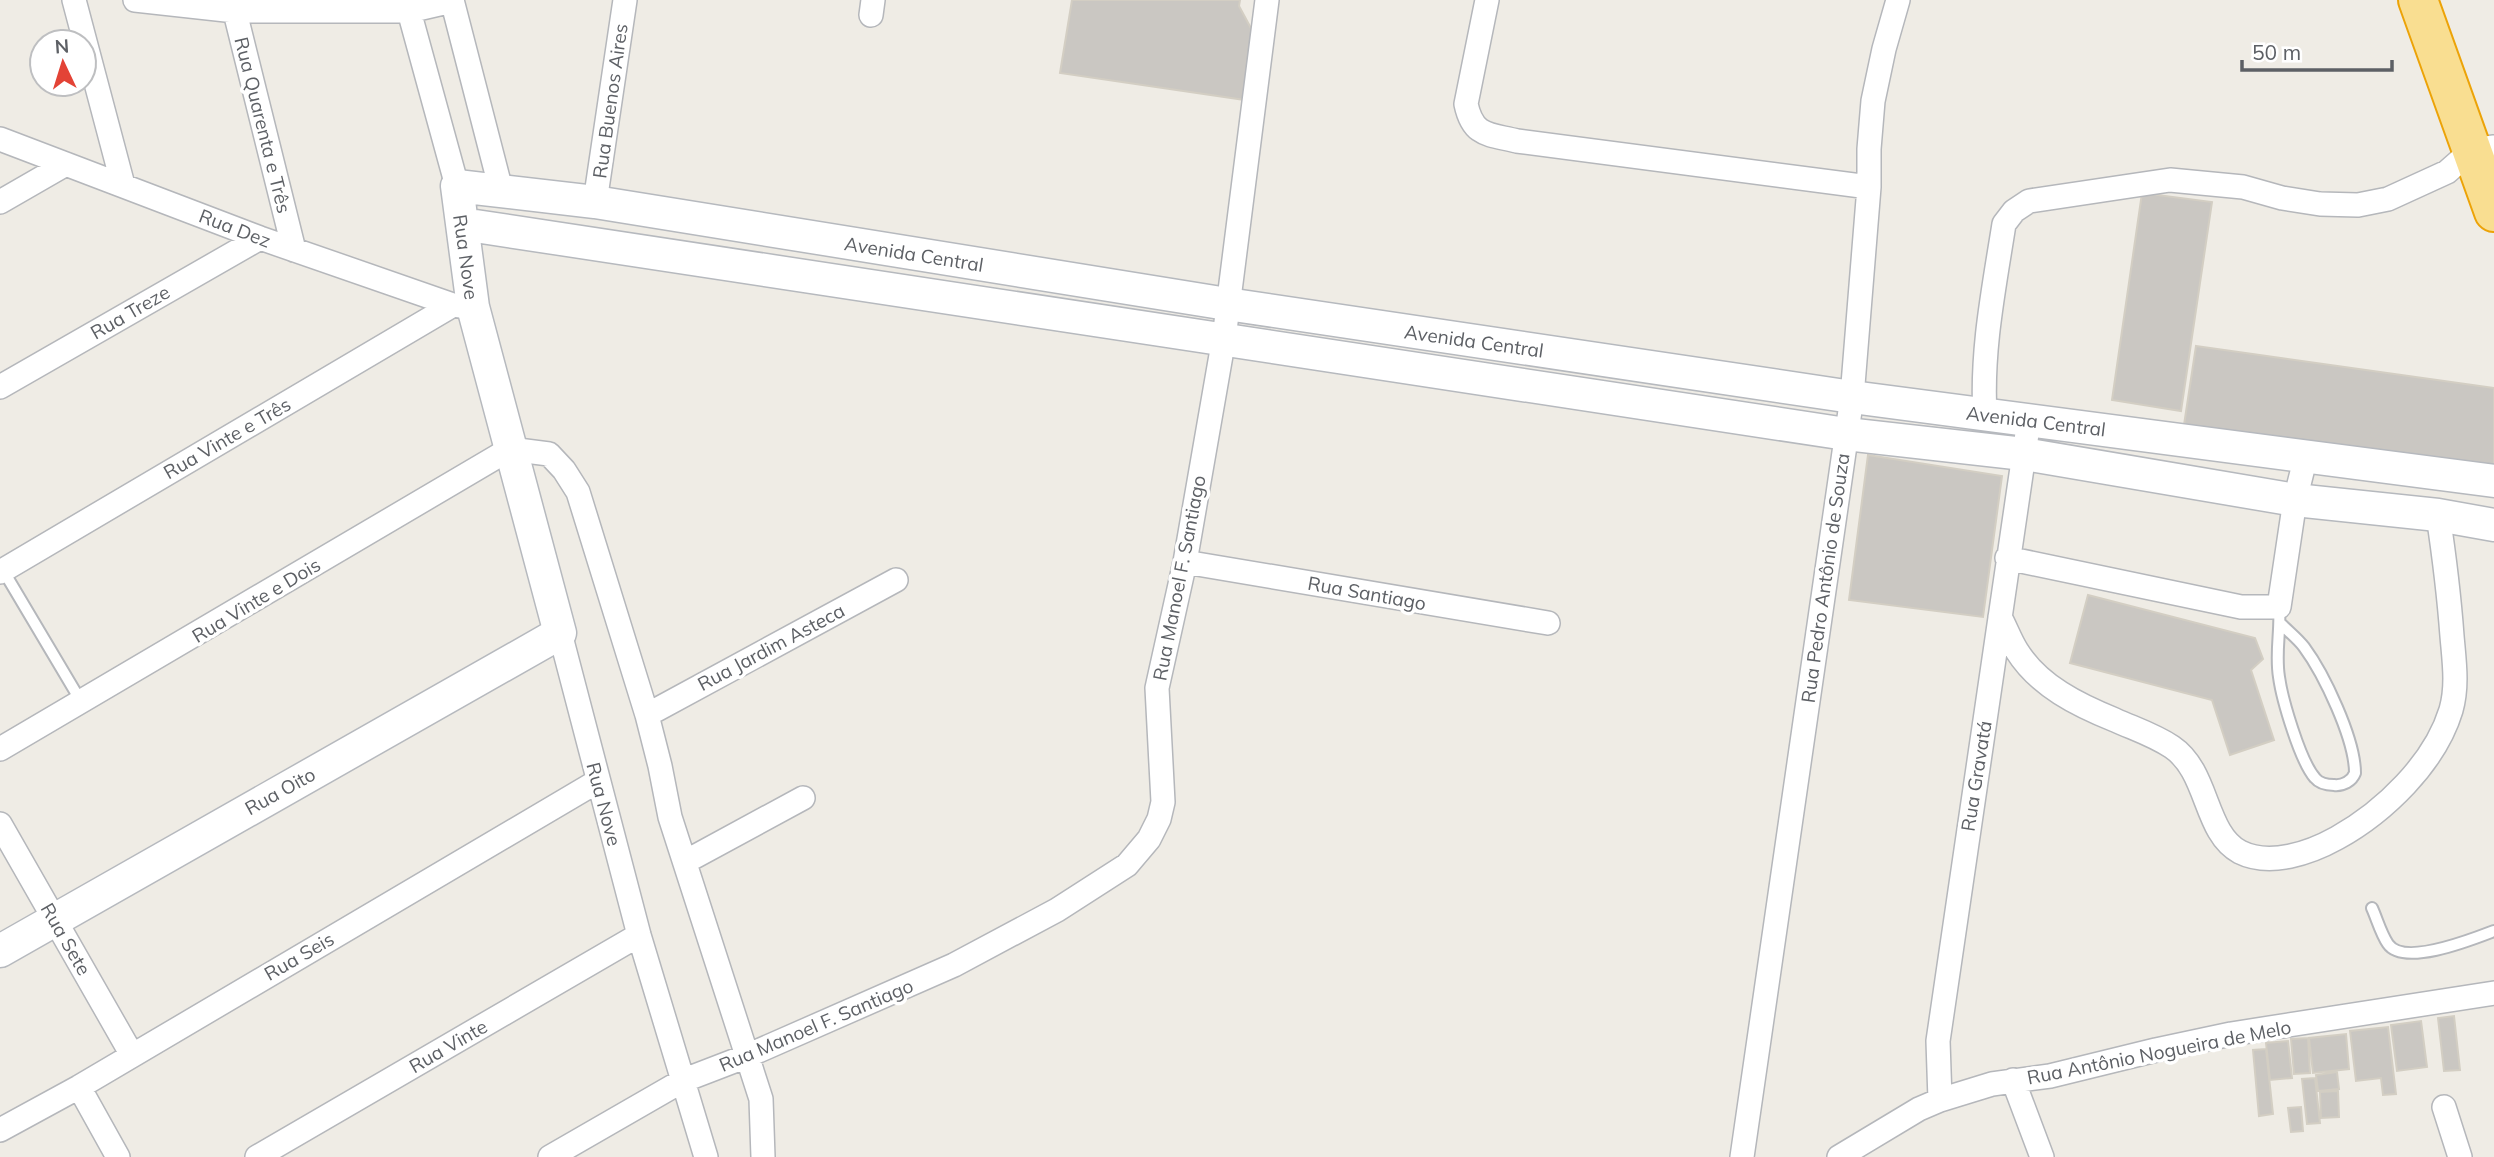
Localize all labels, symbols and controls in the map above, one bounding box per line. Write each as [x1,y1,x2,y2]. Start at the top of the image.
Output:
street label: Rua Buenos Aires [587,22,633,180]
north arrow [28,28,98,98]
scale bar [2242,28,2392,72]
text: N [54,34,70,59]
street label: Rua Quarenta e Três [230,34,296,216]
text: 50 m [2252,39,2301,65]
street label: Rua Dez [196,203,274,253]
street label: Rua Nove [448,213,484,301]
street label: Avenida Central [843,231,985,277]
street label: Rua Treze [86,280,174,344]
street label: Avenida Central [1403,319,1545,363]
street label: Rua Vinte e Três [159,392,295,484]
street label: Avenida Central [1965,401,2107,441]
street label: Rua Pedro Antônio de Souza [1796,451,1854,705]
street label: Rua Manoel F. Santiago [1147,473,1211,683]
street label: Rua Vinte e Dois [187,552,325,648]
street label: Rua Santiago [1306,571,1428,615]
street label: Rua Jardim Asteca [693,598,849,696]
street label: Rua Gravatá [1955,719,1997,833]
street label: Rua Nove [581,760,627,848]
street label: Rua Oito [240,762,320,820]
street label: Rua Sete [36,899,96,979]
street label: Rua Seis [260,926,338,986]
street label: Rua Manoel F. Santiago [715,973,917,1077]
street label: Rua Vinte [405,1014,491,1078]
street label: Rua Antônio Nogueira de Melo [2025,1015,2293,1089]

